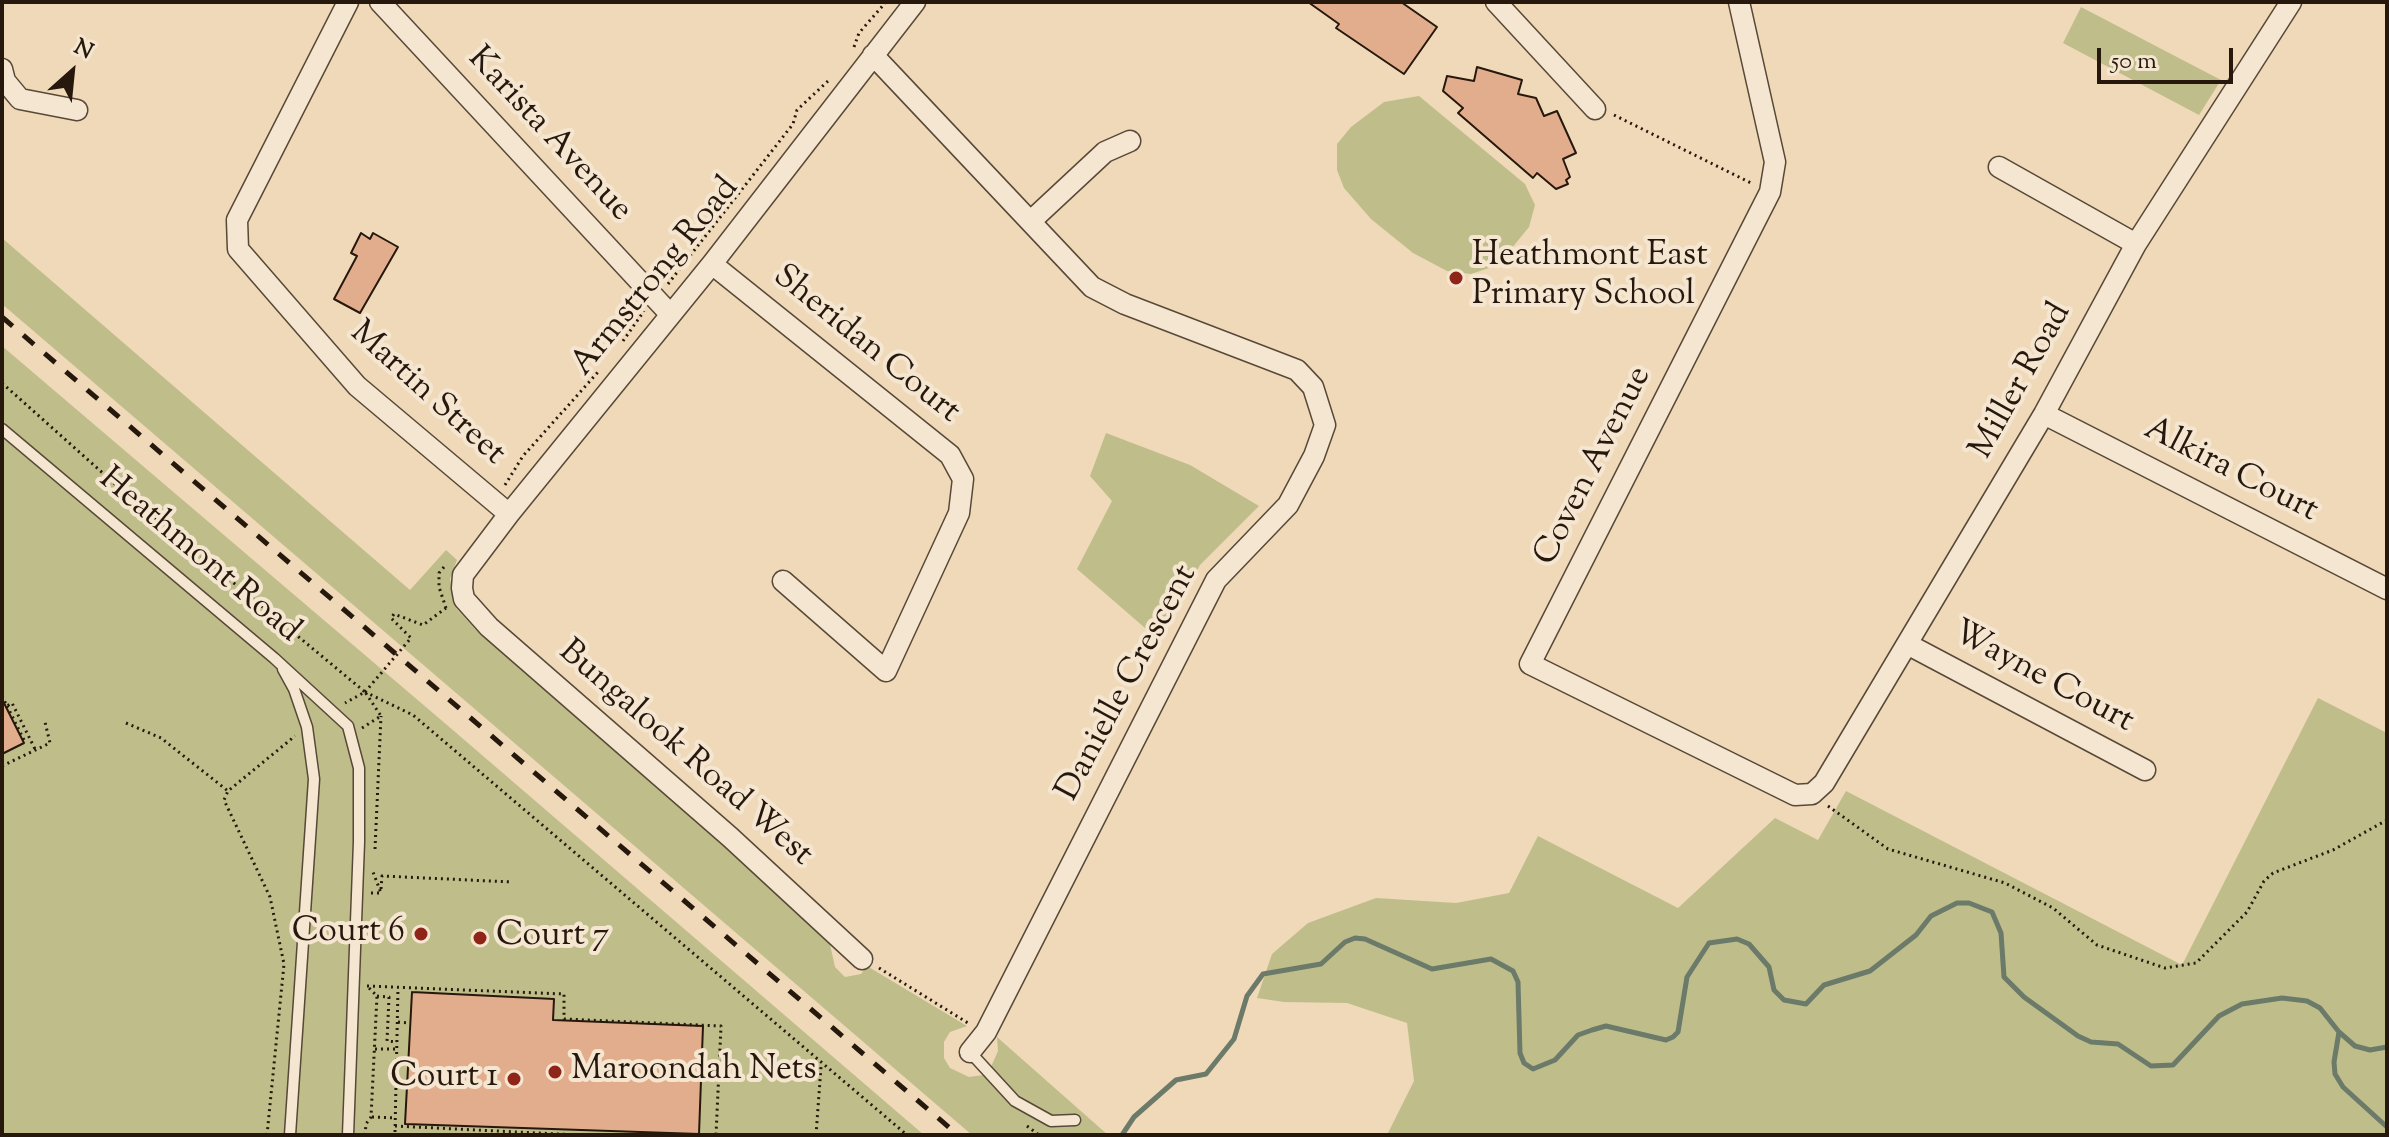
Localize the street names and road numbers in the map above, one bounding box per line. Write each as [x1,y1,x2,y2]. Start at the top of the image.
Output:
street label: Karista Avenue [457,40,639,232]
street label: Armstrong Road [564,170,750,386]
street label: Sheridan Court [763,258,967,434]
street label: Miller Road [1964,297,2082,467]
street label: Martin Street [340,314,512,476]
street label: Coven Avenue [1527,361,1663,573]
street label: Alkira Court [2136,411,2324,533]
street label: Heathmont Road [89,461,307,653]
street label: Danielle Crescent [1050,559,1208,809]
street label: Wayne Court [1944,614,2140,744]
street label: Bungalook Road West [548,633,820,877]

